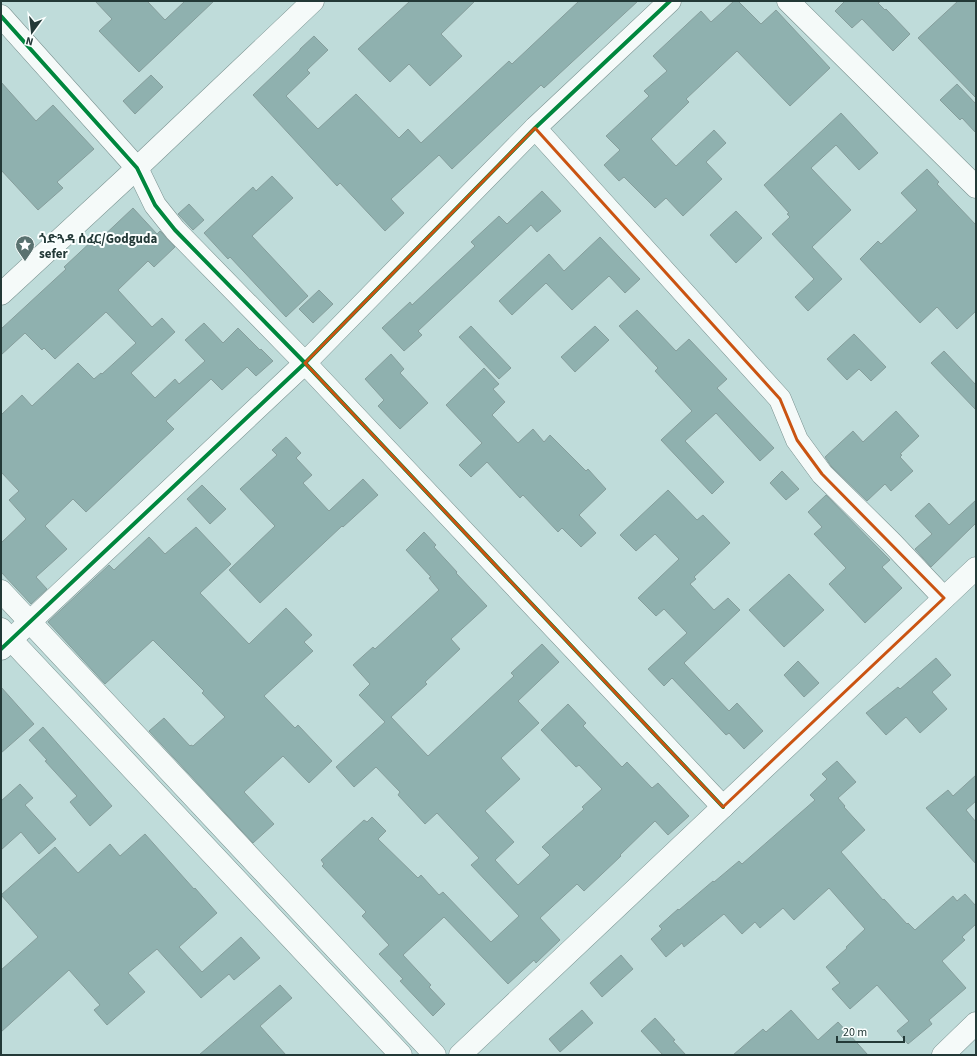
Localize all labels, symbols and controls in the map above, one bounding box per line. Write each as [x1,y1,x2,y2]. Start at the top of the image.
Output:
north arrow [12,12,52,52]
text: N [24,33,35,49]
place label: ጎድጓዳ ሰፈር/Godguda sefer [39,230,157,263]
place icon: ጎድጓዳ ሰፈር/Godguda sefer [14,234,36,262]
scale bar [837,1018,904,1044]
text: 20 m [843,1024,867,1041]

